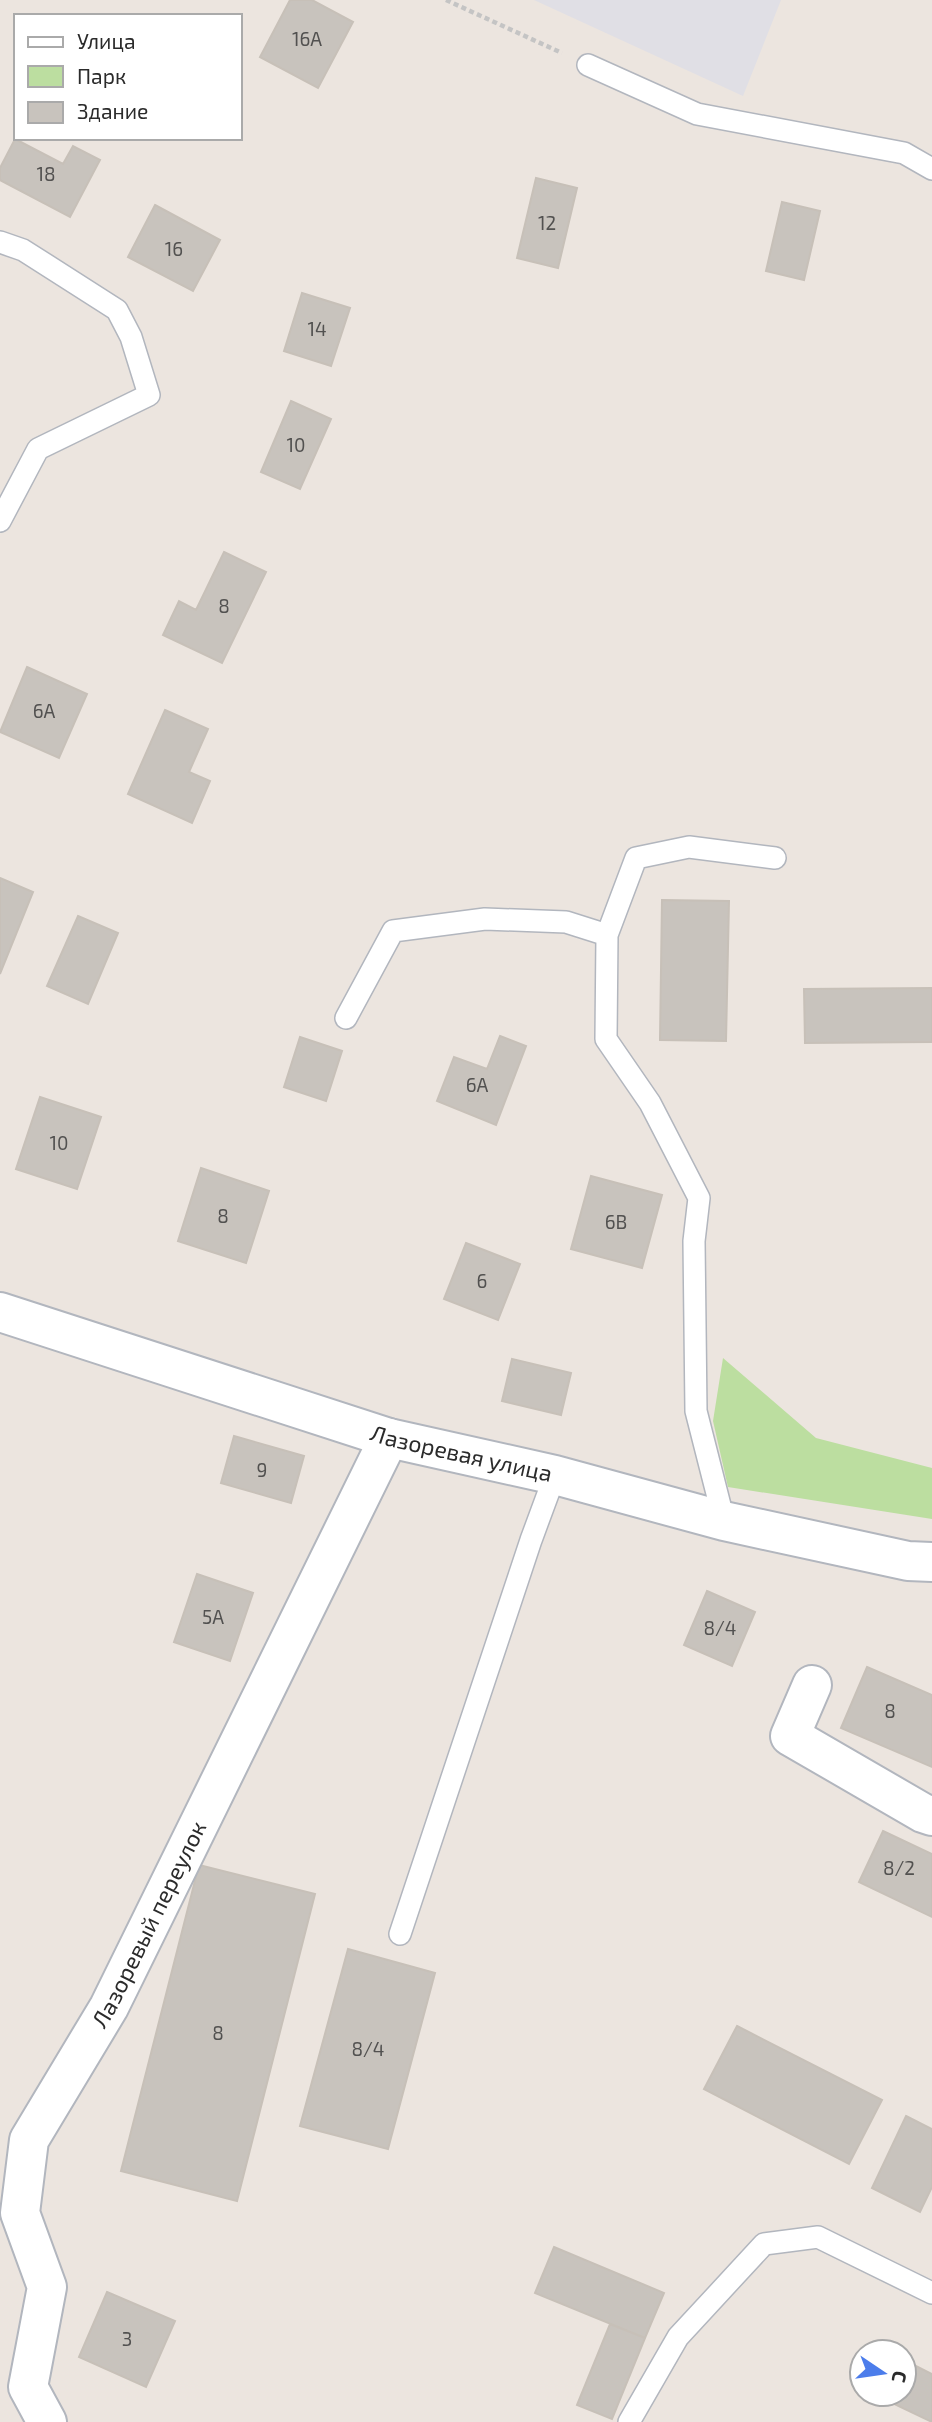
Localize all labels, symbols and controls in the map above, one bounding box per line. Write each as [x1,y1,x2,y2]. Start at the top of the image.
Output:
legend [14,14,242,140]
house number: 16А [292,27,322,50]
text: Улица [77,28,136,53]
text: Парк [77,63,126,88]
text: Здание [77,98,148,123]
house number: 18 [36,162,56,185]
house number: 12 [538,211,556,234]
house number: 16 [165,237,183,260]
house number: 14 [307,317,327,340]
house number: 10 [286,433,306,456]
house number: 8 [218,594,230,617]
house number: 6А [33,699,56,722]
house number: 6А [466,1073,489,1096]
house number: 10 [49,1131,69,1154]
house number: 8 [217,1204,229,1227]
house number: 6В [605,1210,627,1233]
house number: 6 [477,1269,487,1292]
street label: Лазоревая улица [367,1418,555,1487]
house number: 9 [257,1458,267,1481]
house number: 5А [202,1605,224,1628]
house number: 8/4 [703,1616,737,1639]
house number: 8 [884,1699,896,1722]
street label: Лазоревый переулок [85,1816,211,2032]
house number: 8/2 [883,1856,915,1879]
house number: 8 [212,2021,224,2044]
house number: 8/4 [351,2037,385,2060]
house number: 3 [122,2327,132,2350]
north arrow [848,2338,918,2408]
text: С [888,2369,913,2385]

